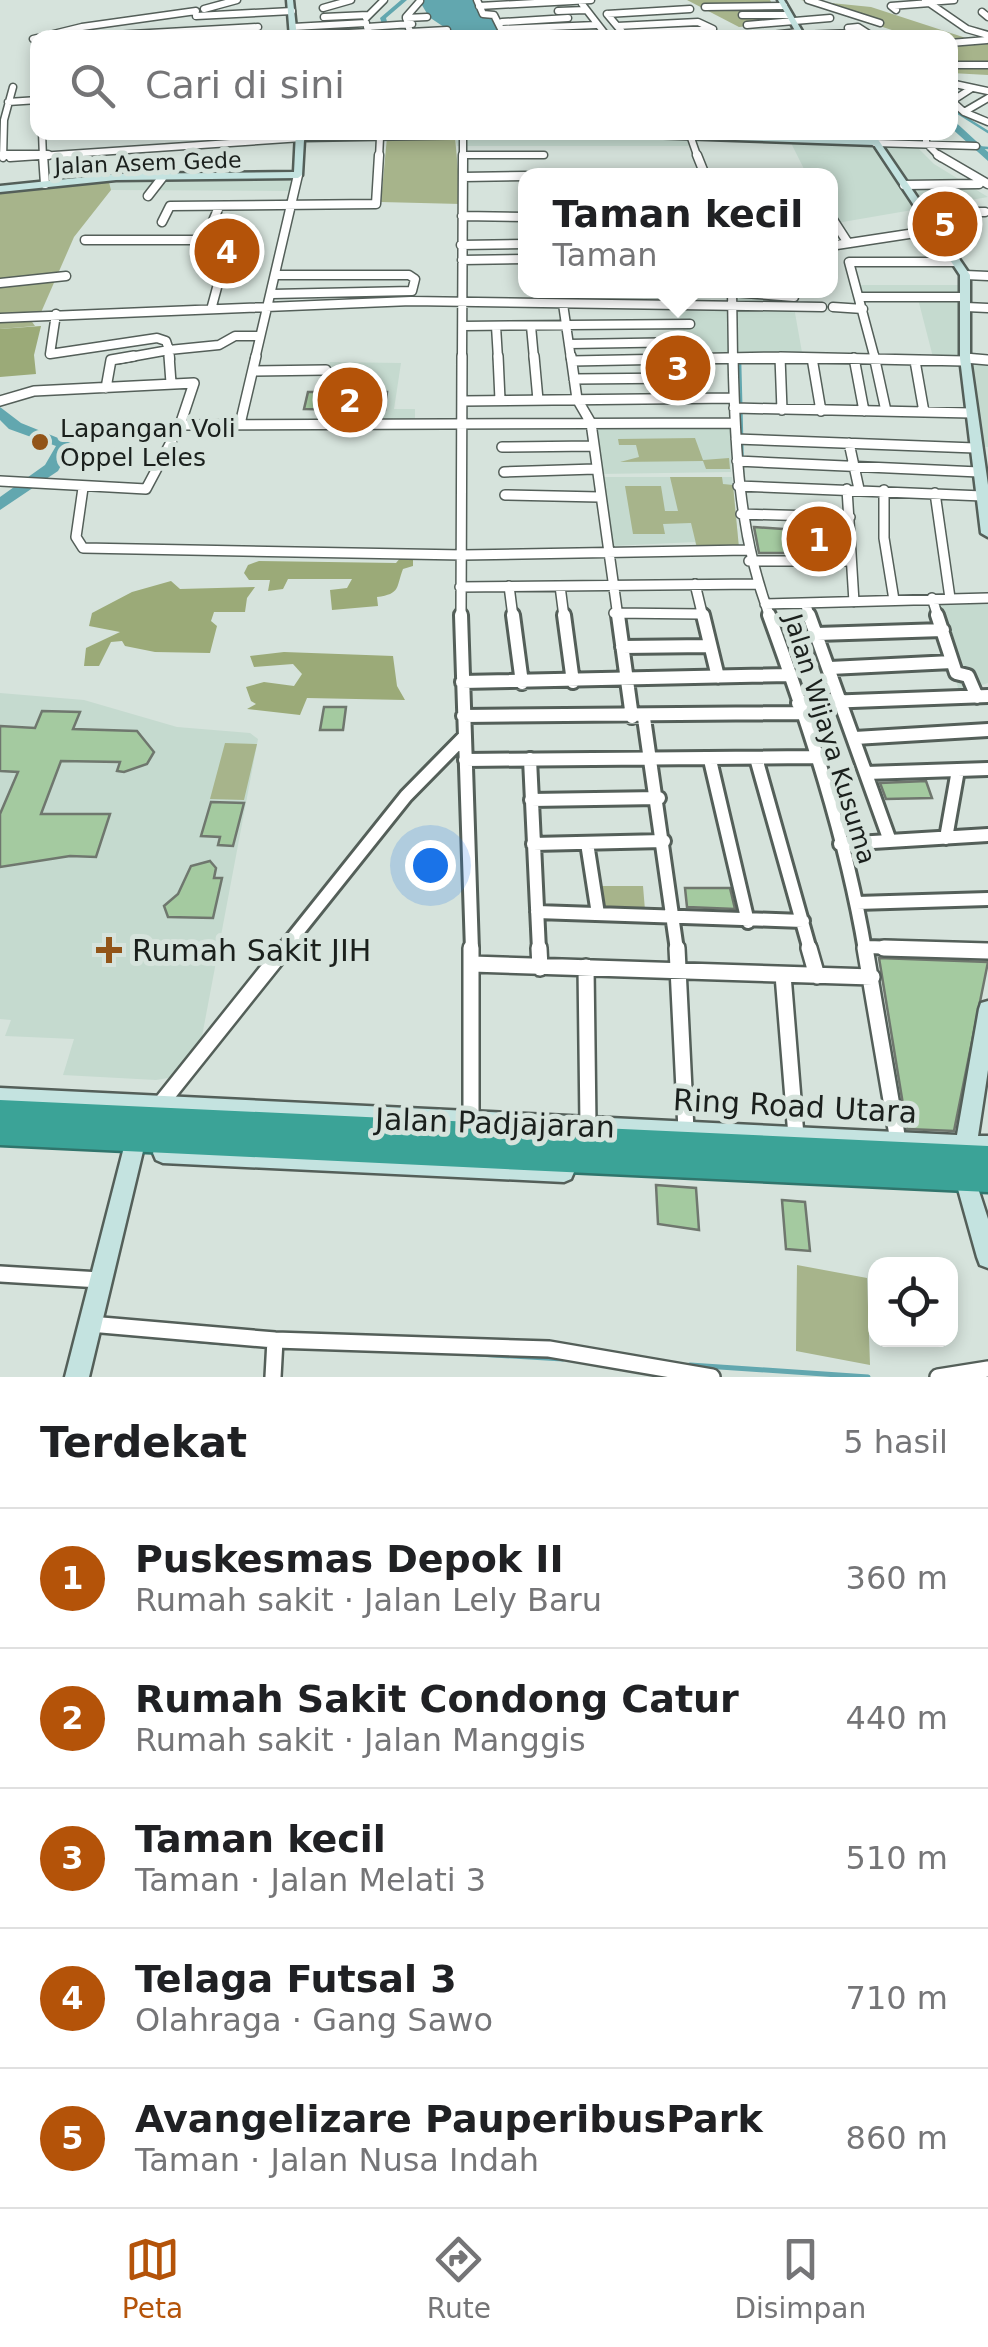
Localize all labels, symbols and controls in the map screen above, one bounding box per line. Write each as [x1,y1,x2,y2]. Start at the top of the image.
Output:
search box [30,30,958,140]
icon: search [65,58,120,113]
text: Cari di sini [145,63,345,107]
street label: Jalan Asem Gede [52,147,242,179]
popup [518,168,838,298]
pin: 5 [912,186,978,262]
text: Taman kecil [553,192,803,236]
pin: 4 [194,214,260,288]
text: Taman [553,236,658,274]
pin: 3 [646,330,710,406]
pin: 2 [318,362,382,438]
place label: Lapangan Voli Oppel Leles [60,414,236,472]
marker: Lapangan Voli Oppel Leles [29,431,51,453]
pin: 1 [786,502,852,576]
street label: Jalan Wijaya Kusuma [778,609,882,867]
your location [405,840,456,891]
place label: Rumah Sakit JIH [132,933,371,968]
marker: Rumah Sakit JIH [96,937,122,963]
street label: Ring Road Utara [672,1082,918,1130]
street label: Jalan Padjajaran [373,1101,615,1145]
map controls [868,1257,958,1347]
button: locate [868,1257,958,1347]
text: Terdekat [40,1418,247,1467]
text: 5 hasil [843,1423,948,1461]
text: Puskesmas Depok II [135,1537,564,1581]
text: 1 [61,1559,84,1597]
text: 360 m [846,1559,948,1597]
text: Rumah sakit · Jalan Lely Baru [135,1581,602,1619]
text: Rumah Sakit Condong Catur [135,1677,739,1721]
text: 2 [61,1699,84,1737]
text: 440 m [846,1699,948,1737]
text: Rumah sakit · Jalan Manggis [135,1721,586,1759]
text: Taman kecil [135,1817,386,1861]
text: 3 [61,1839,84,1877]
text: 510 m [846,1839,948,1877]
text: Taman · Jalan Melati 3 [135,1861,486,1899]
text: Telaga Futsal 3 [135,1957,457,2001]
text: 4 [61,1979,84,2017]
text: 710 m [846,1979,948,2017]
text: Olahraga · Gang Sawo [135,2001,493,2039]
text: Avangelizare PauperibusPark [135,2097,763,2141]
text: 5 [61,2119,84,2157]
text: 860 m [846,2119,948,2157]
text: Taman · Jalan Nusa Indah [135,2141,539,2179]
tab: Peta [122,2232,183,2325]
tab: Rute [427,2232,491,2325]
tab: Disimpan [735,2232,866,2325]

